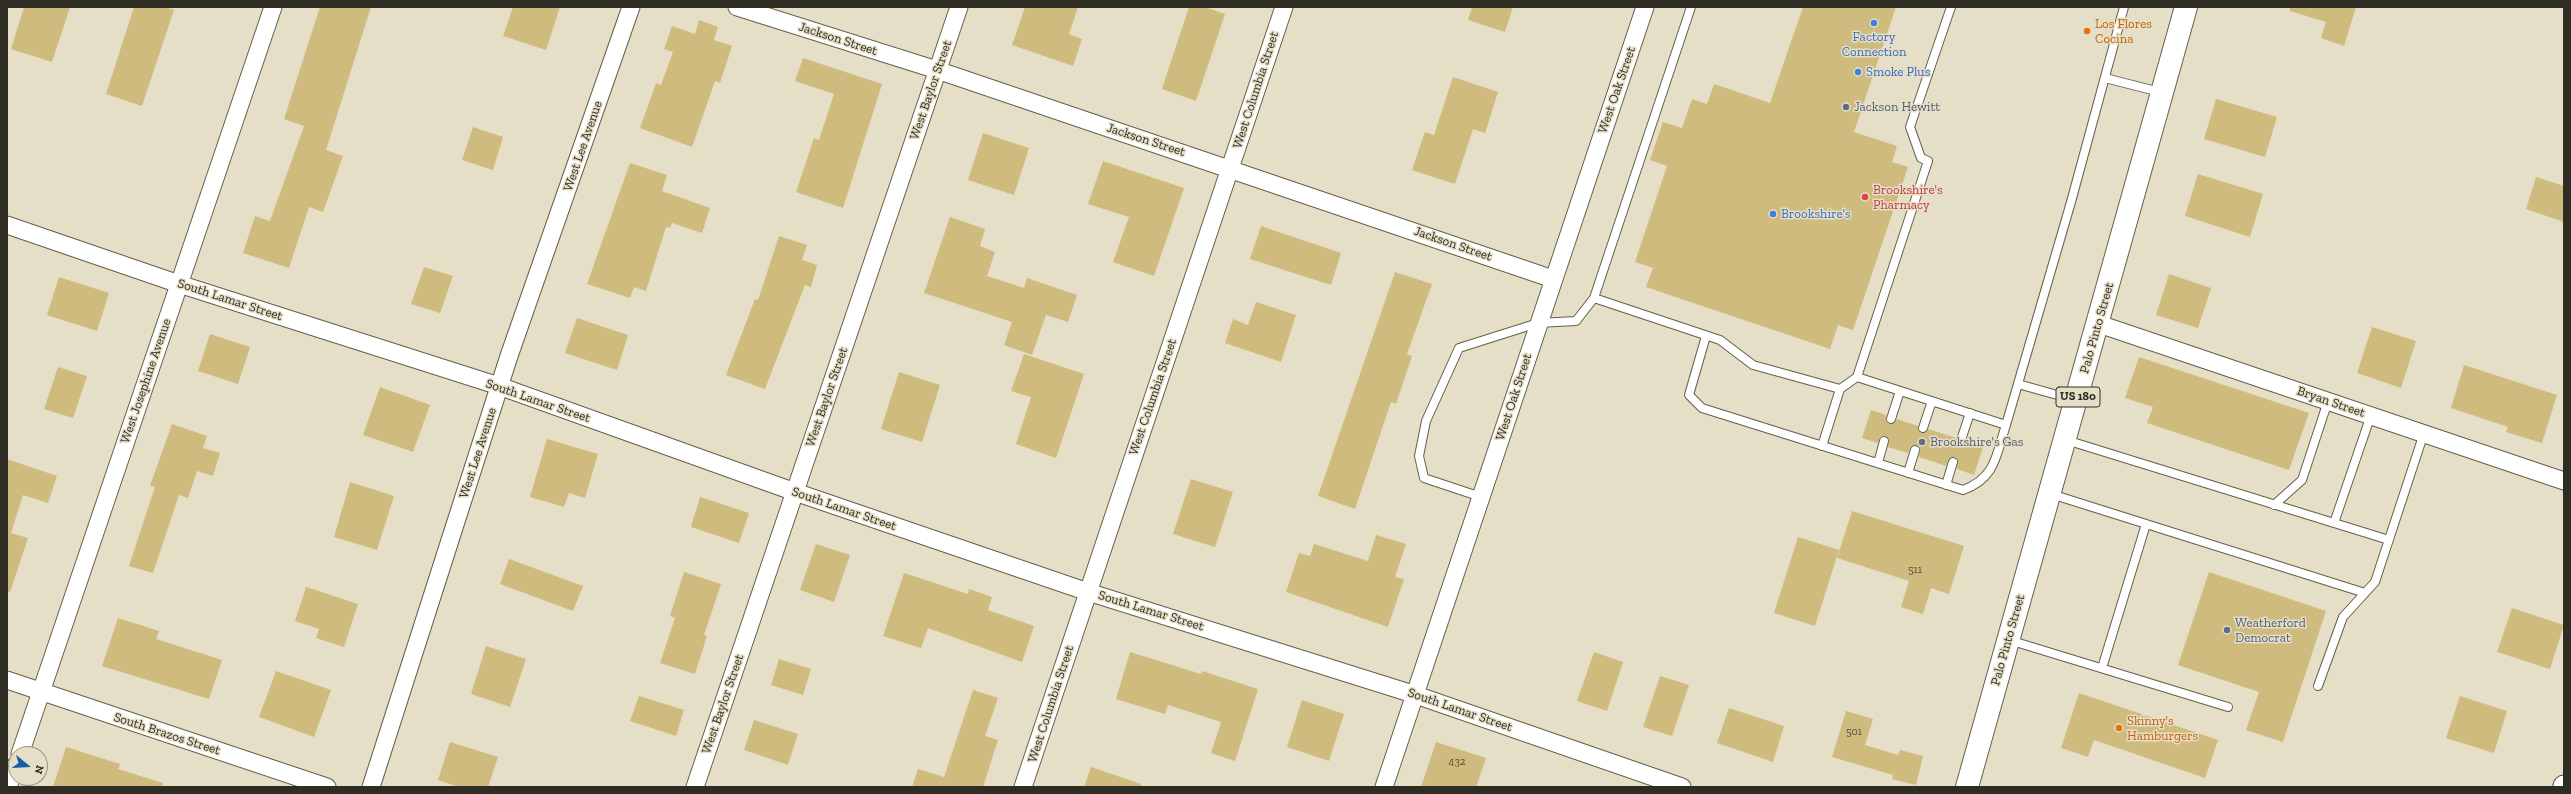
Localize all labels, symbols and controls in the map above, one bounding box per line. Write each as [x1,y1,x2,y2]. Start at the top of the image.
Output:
place label: Los Flores Cocina [2095,16,2152,47]
marker: Factory Connection [1869,18,1879,28]
street label: Jackson Street [797,19,879,59]
marker: Los Flores Cocina [2082,26,2092,36]
street label: West Columbia Street [1230,29,1282,151]
place label: Factory Connection [1842,29,1906,60]
street label: West Baylor Street [907,38,955,142]
street label: West Oak Street [1595,45,1639,135]
place label: Smoke Plus [1866,64,1930,80]
marker: Smoke Plus [1853,67,1863,77]
street label: West Lee Avenue [560,99,606,193]
place label: Jackson Hewitt [1854,99,1940,115]
marker: Jackson Hewitt [1841,102,1851,112]
street label: Jackson Street [1105,120,1187,160]
place label: Brookshire's Pharmacy [1873,182,1943,213]
marker: Brookshire's Pharmacy [1860,192,1870,202]
place label: Brookshire's [1781,206,1851,222]
marker: Brookshire's [1768,209,1778,219]
street label: Jackson Street [1412,223,1494,265]
street label: South Lamar Street [176,276,284,324]
street label: Palo Pinto Street [2077,281,2117,375]
street label: West Josephine Avenue [117,317,175,445]
street label: West Columbia Street [1126,337,1180,457]
street label: West Baylor Street [803,345,851,449]
street label: West Oak Street [1493,351,1535,443]
street label: South Lamar Street [484,376,592,426]
street label: Bryan Street [2295,383,2367,421]
road number: US 180 [2056,387,2100,407]
street label: West Lee Avenue [456,406,500,500]
place label: Brookshire's Gas [1930,434,2024,450]
marker: Brookshire's Gas [1917,437,1927,447]
street label: South Lamar Street [790,484,898,534]
house number: 511 [1908,563,1922,577]
street label: South Lamar Street [1096,588,1206,634]
street label: Palo Pinto Street [1988,593,2028,687]
place label: Weatherford Democrat [2235,615,2306,646]
marker: Weatherford Democrat [2222,625,2232,635]
street label: West Columbia Street [1025,643,1077,765]
street label: West Baylor Street [699,652,747,756]
street label: South Lamar Street [1406,685,1514,735]
street label: South Brazos Street [112,709,222,759]
place label: Skinny's Hamburgers [2127,713,2198,744]
marker: Skinny's Hamburgers [2114,723,2124,733]
house number: 501 [1846,725,1862,739]
north arrow [8,746,48,786]
house number: 432 [1449,755,1465,769]
text: N [31,764,46,776]

